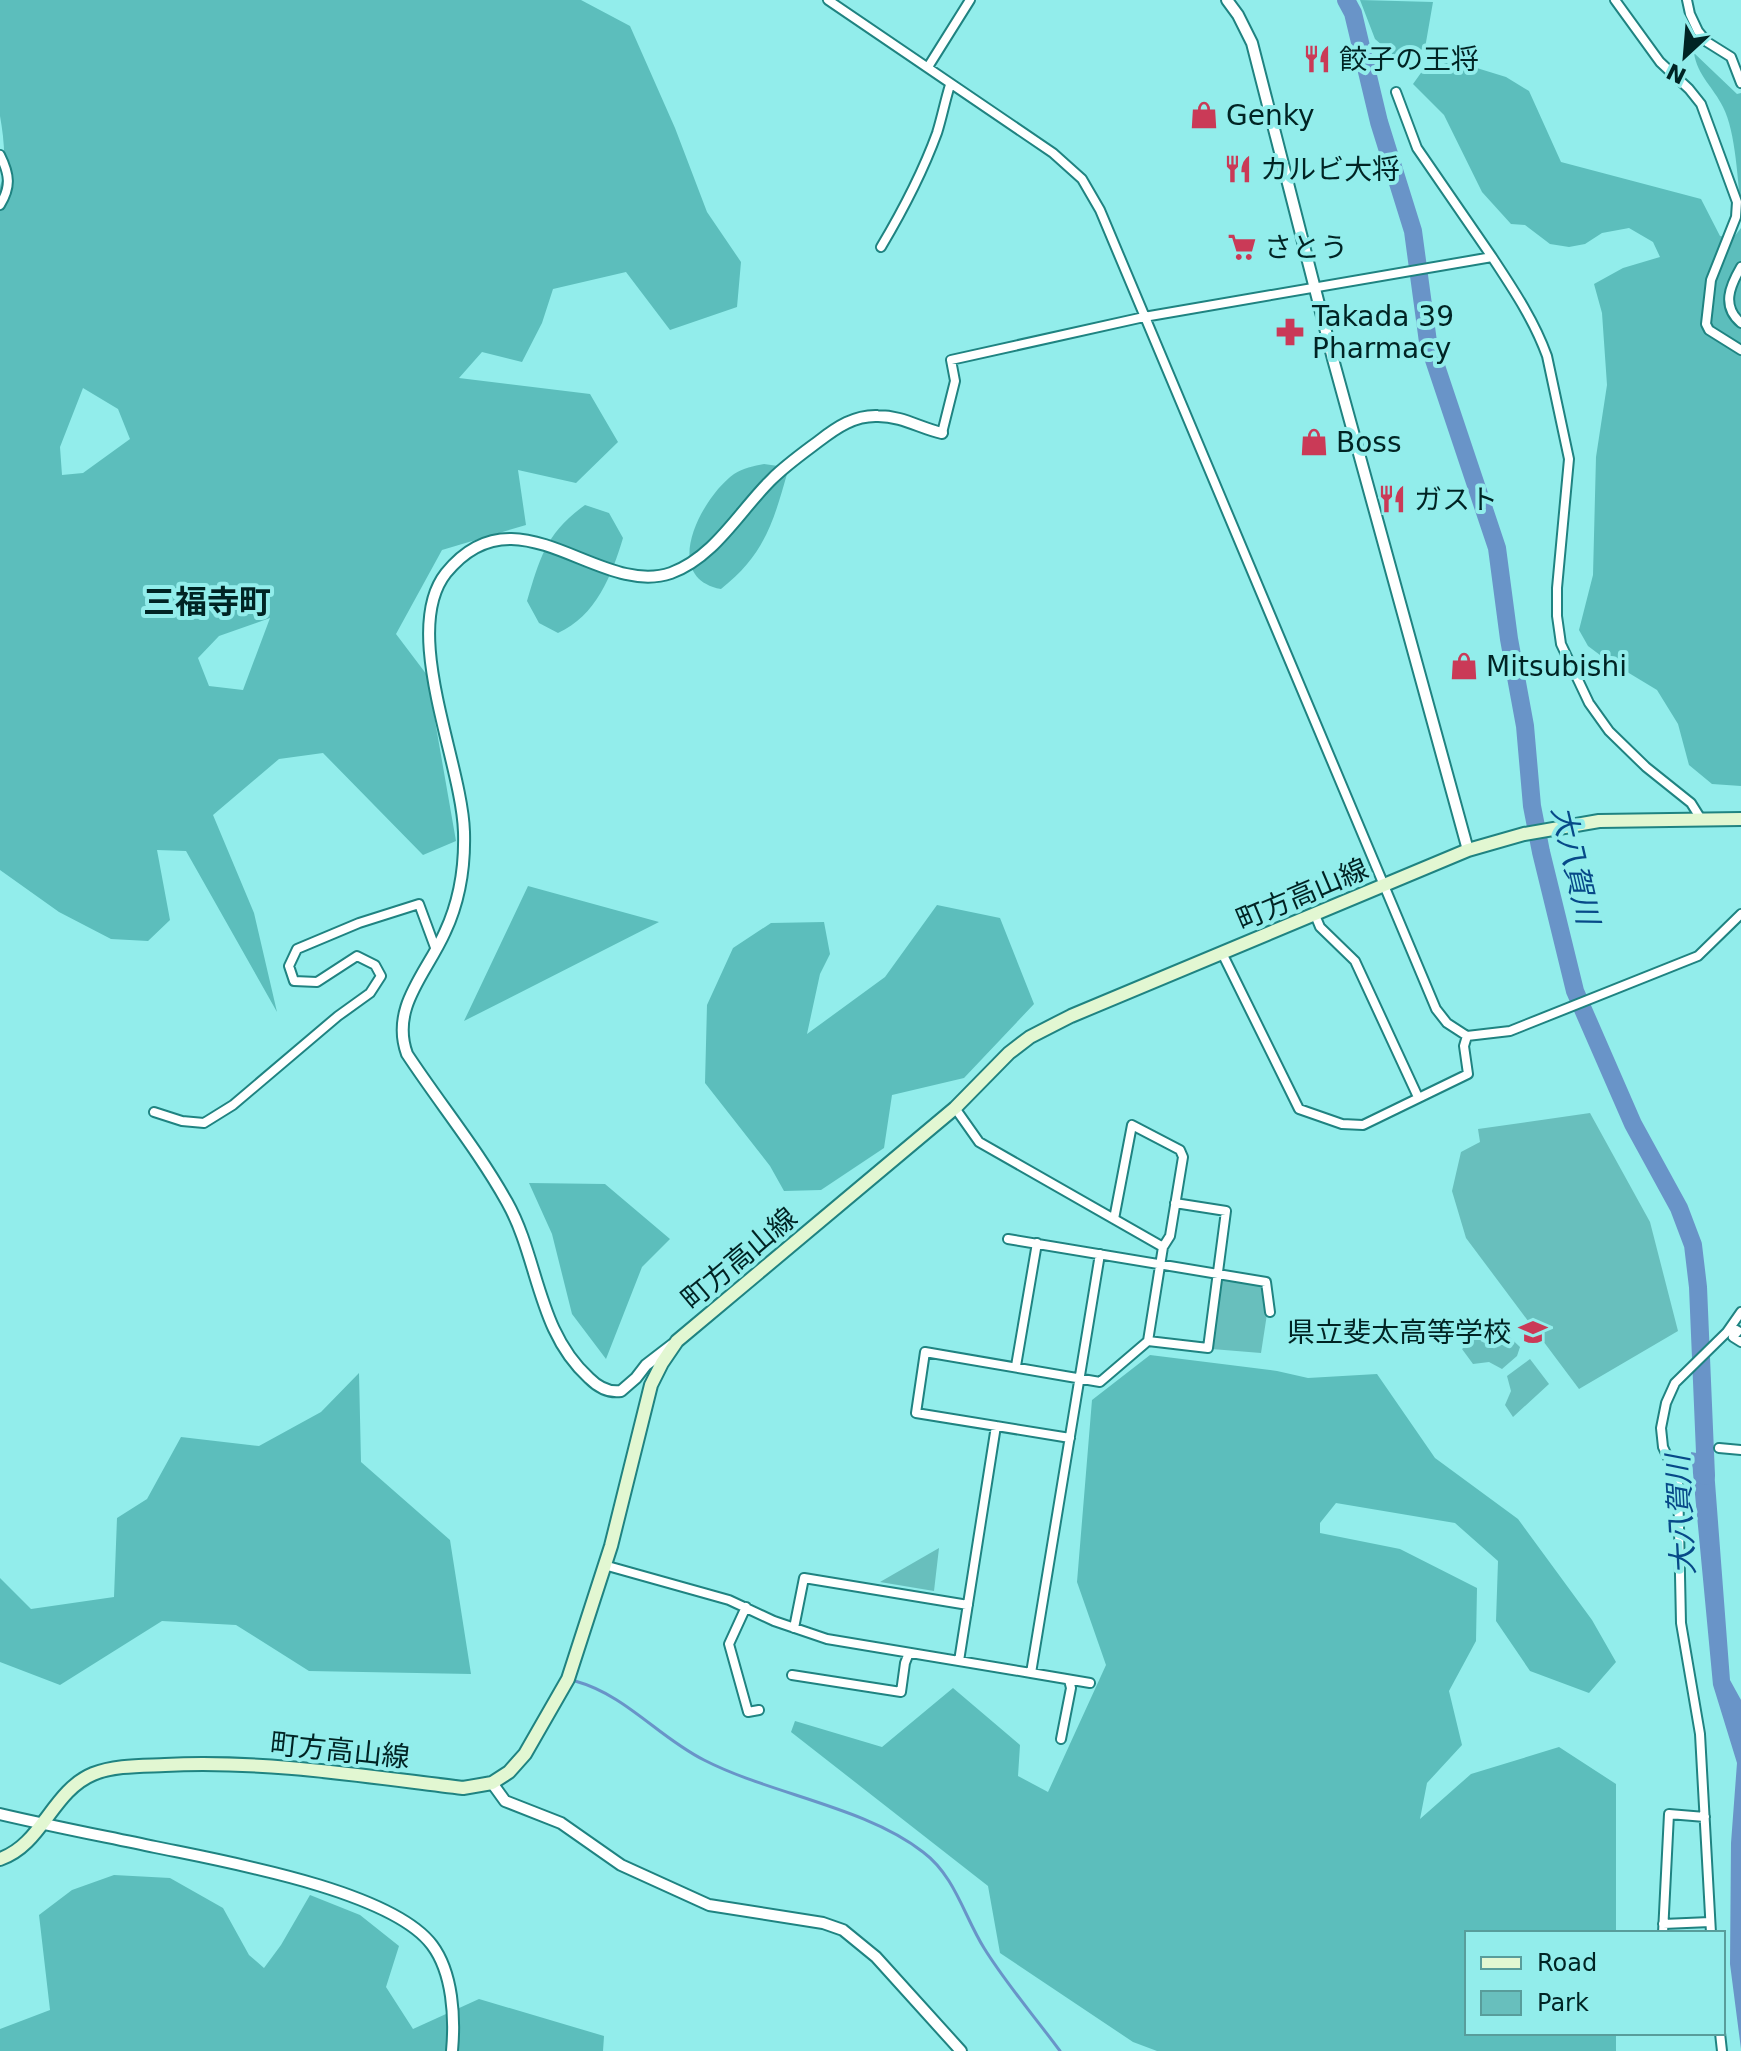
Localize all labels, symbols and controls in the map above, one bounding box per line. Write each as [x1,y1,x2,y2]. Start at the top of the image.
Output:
north arrow [1645,16,1725,96]
place label: 餃子の王将 [1339,43,1479,76]
restaurant icon: 餃子の王将 [1302,44,1332,74]
text: N [1663,58,1690,89]
place label: Genky [1226,99,1314,132]
shop icon: Genky [1189,100,1219,130]
place label: カルビ大将 [1260,153,1400,186]
restaurant icon: カルビ大将 [1223,154,1253,184]
place label: さとう [1264,231,1348,264]
supermarket icon: さとう [1227,232,1257,262]
place label: Takada 39 Pharmacy [1311,300,1454,365]
pharmacy icon: Takada 39 Pharmacy [1275,317,1305,347]
place label: Boss [1336,426,1402,459]
shop icon: Boss [1299,427,1329,457]
place label: ガスト [1414,483,1498,516]
restaurant icon: ガスト [1377,484,1407,514]
district label: 三福寺町 [143,583,271,621]
place label: Mitsubishi [1486,650,1627,683]
shop icon: Mitsubishi [1449,651,1479,681]
water label: 大八賀川 [1545,802,1607,930]
street label: 町方高山線 [1231,852,1373,937]
street label: 町方高山線 [675,1201,804,1316]
place label: 県立斐太高等学校 [1287,1316,1511,1349]
school or university icon: 県立斐太高等学校 [1518,1317,1548,1347]
water label: 大八賀川 [1660,1451,1701,1576]
street label: 町方高山線 [269,1727,411,1774]
legend [1465,1931,1725,2035]
text: Road [1537,1949,1597,1977]
text: Park [1537,1989,1589,2017]

